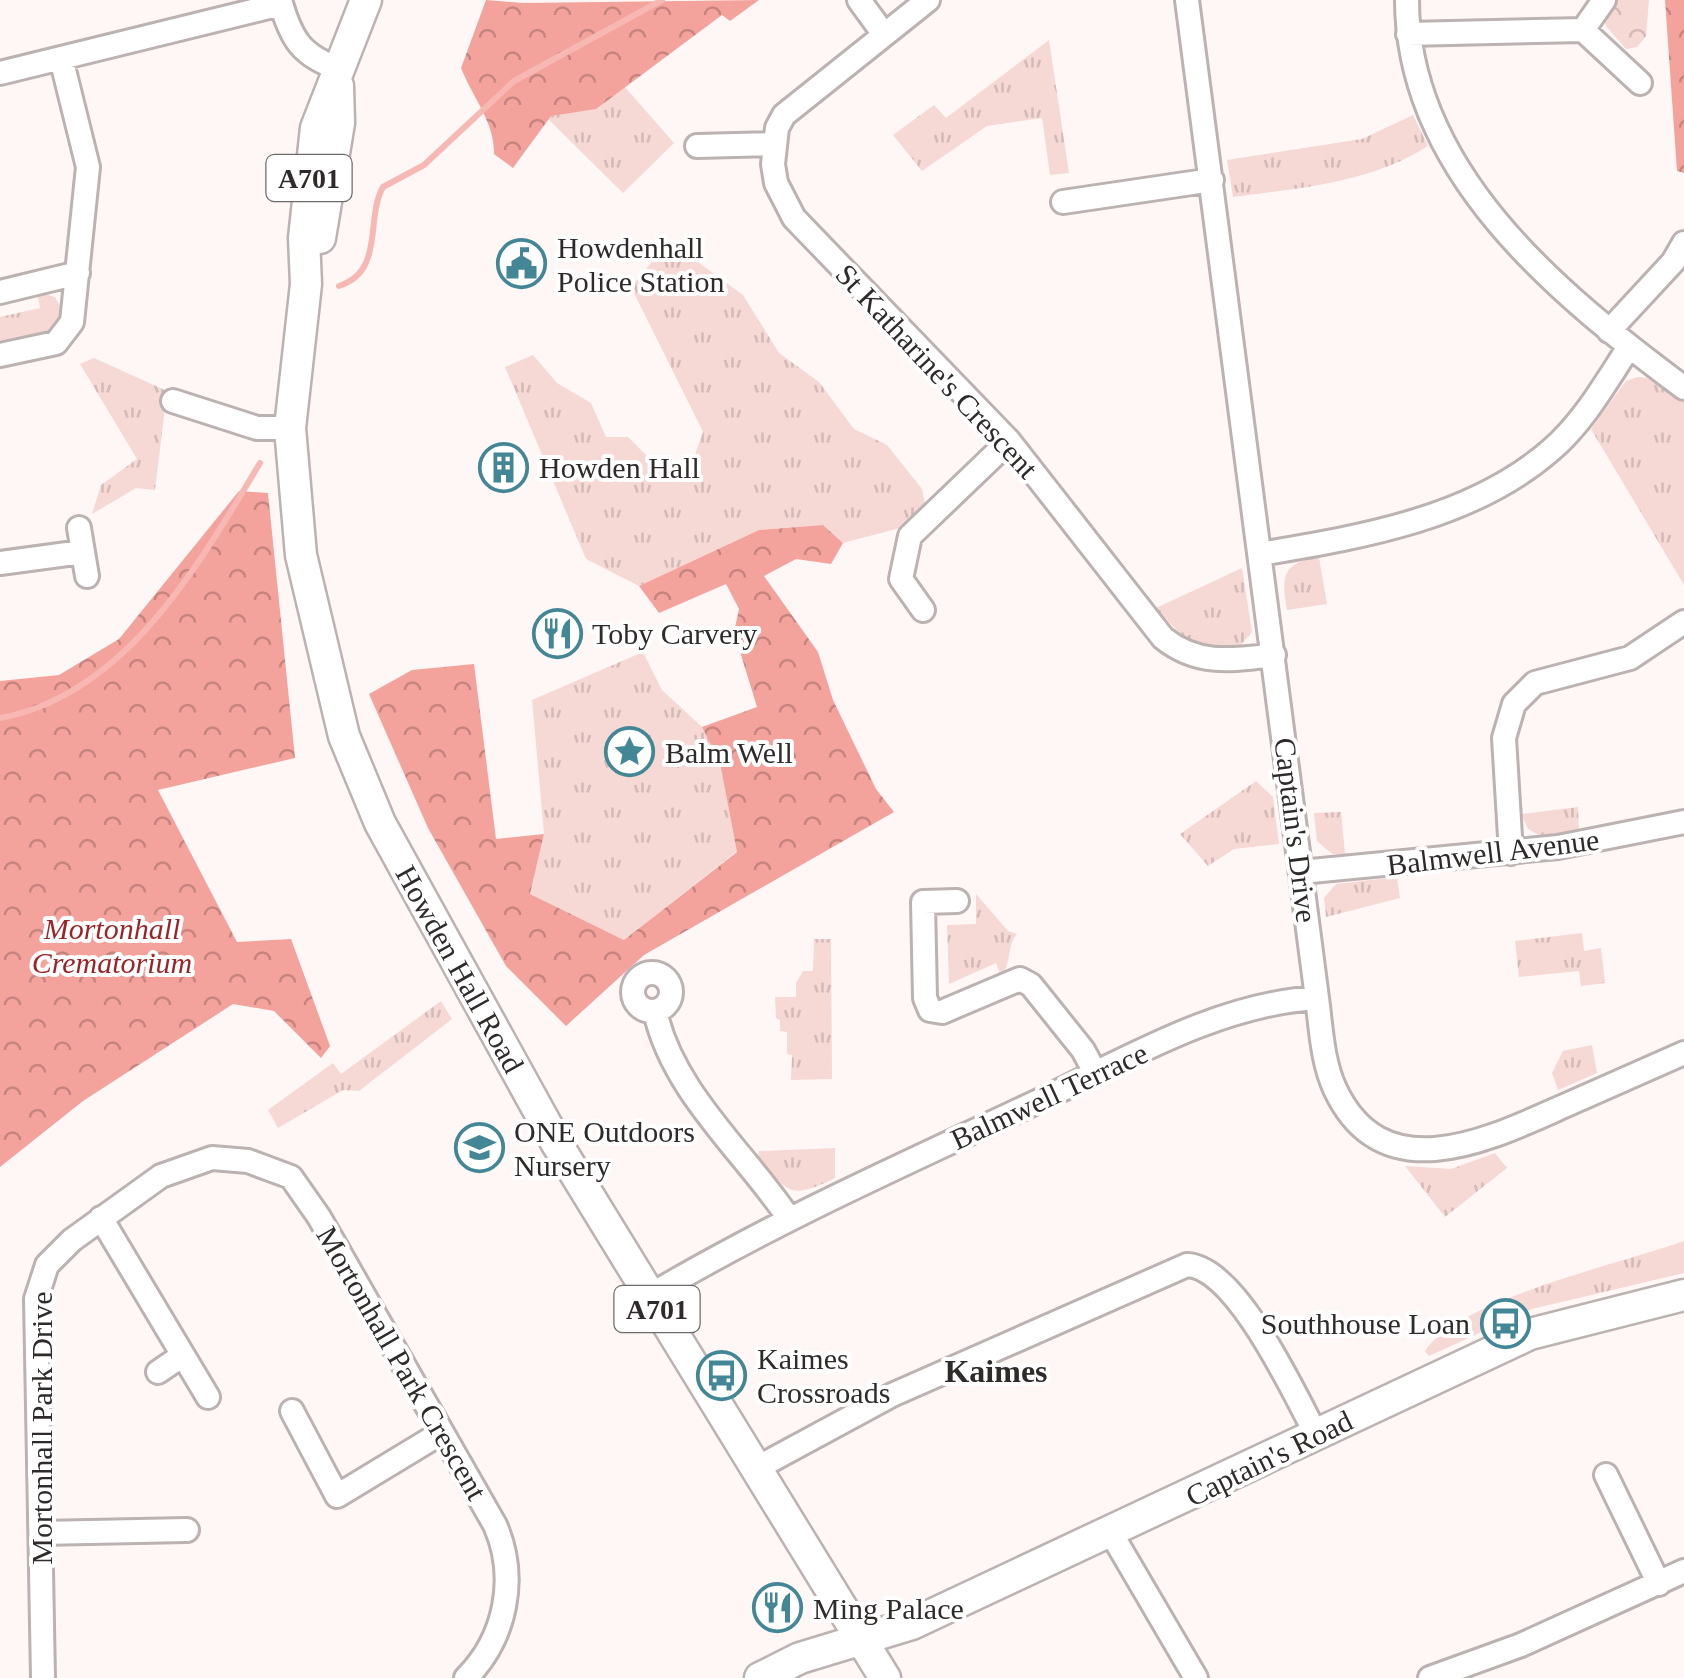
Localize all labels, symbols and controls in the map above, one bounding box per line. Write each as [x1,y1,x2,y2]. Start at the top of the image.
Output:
road number: A701 [266,155,352,201]
place label: Howdenhall Police Station [557,231,725,298]
public building icon: Howdenhall Police Station [496,238,548,290]
street label: St Katharine's Crescent [829,257,1045,485]
building icon: Howden Hall [478,441,530,493]
place label: Howden Hall [539,451,700,484]
restaurant icon: Toby Carvery [531,607,583,659]
place label: Toby Carvery [592,617,757,650]
place icon: Balm Well [604,726,656,778]
place label: Balm Well [665,736,793,769]
street label: Captain's Drive [1268,736,1324,924]
street label: Balmwell Avenue [1385,823,1601,881]
street label: Howden Hall Road [389,860,531,1078]
park label: Mortonhall Crematorium [32,912,192,979]
street label: Balmwell Terrace [945,1036,1153,1156]
place label: ONE Outdoors Nursery [514,1115,695,1182]
school or university icon: ONE Outdoors Nursery [453,1122,505,1174]
street label: Mortonhall Park Crescent [310,1221,494,1506]
road number: A701 [614,1286,700,1332]
street label: Mortonhall Park Drive [25,1291,58,1565]
bus stop icon: Southhouse Loan [1479,1297,1531,1349]
place label: Southhouse Loan [1261,1307,1470,1340]
place label: Kaimes Crossroads [757,1342,890,1409]
bus stop icon: Kaimes Crossroads [696,1349,748,1401]
district label: Kaimes [944,1353,1048,1389]
street label: Captain's Road [1180,1403,1358,1513]
restaurant icon: Ming Palace [752,1582,804,1634]
place label: Ming Palace [813,1592,964,1625]

